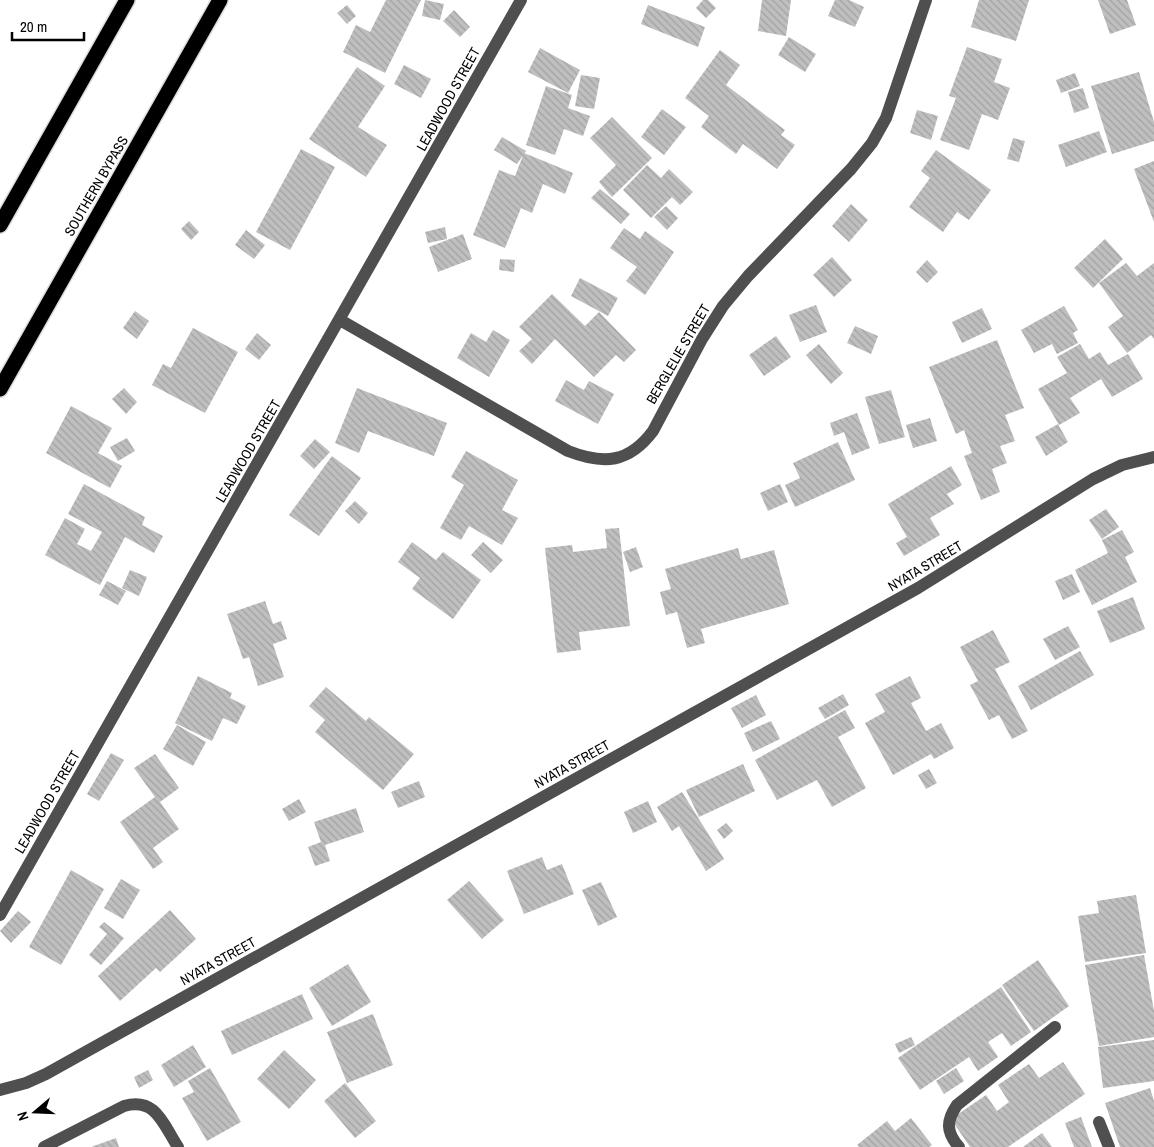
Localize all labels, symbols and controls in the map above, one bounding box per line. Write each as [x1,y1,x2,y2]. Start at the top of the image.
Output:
scale bar [12,10,85,42]
text: 20 m [20,16,47,37]
street label: LEADWOOD STREET [412,44,484,154]
street label: SOUTHERN BYPASS [60,132,132,239]
street label: BERGLELIE STREET [642,301,714,407]
street label: LEADWOOD STREET [211,397,285,505]
street label: NYATA STREET [885,537,965,595]
street label: NYATA STREET [531,736,613,792]
street label: LEADWOOD STREET [10,748,84,856]
street label: NYATA STREET [177,933,259,989]
north arrow [10,1087,60,1137]
text: N [13,1109,33,1123]

